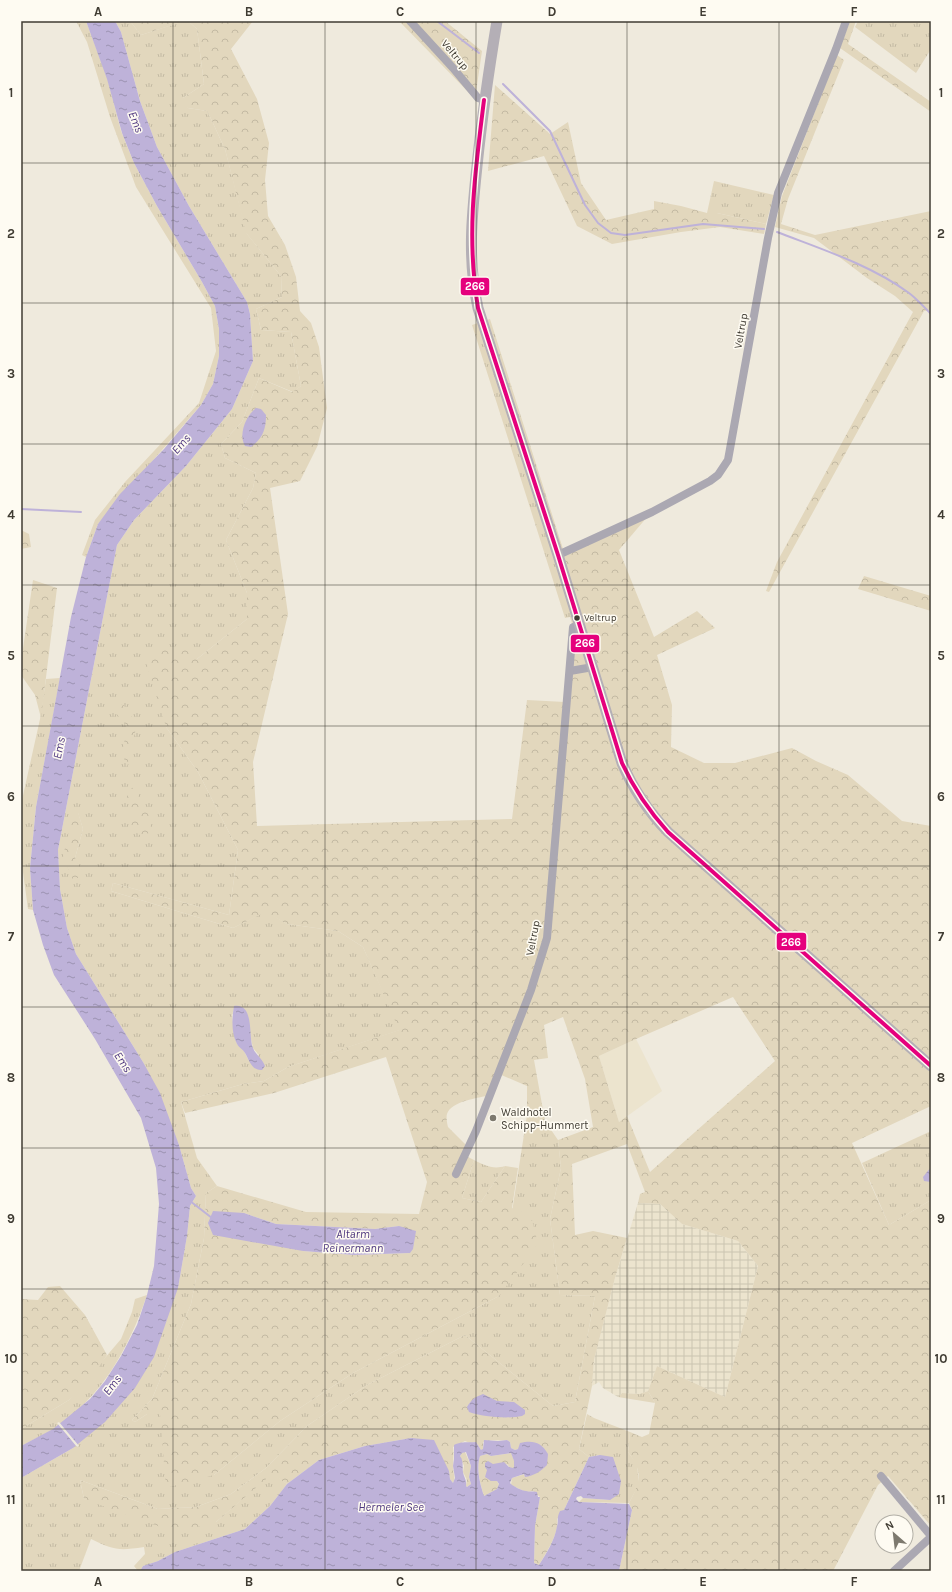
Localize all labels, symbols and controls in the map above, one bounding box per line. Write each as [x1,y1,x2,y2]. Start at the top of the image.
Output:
text: A [94,4,102,19]
text: B [245,4,253,19]
text: C [396,4,404,19]
text: D [548,4,557,19]
text: E [699,4,707,19]
text: F [850,4,858,19]
street label: Veltrup [439,37,471,73]
text: 1 [9,85,13,100]
text: 1 [939,85,943,100]
water label: Ems [126,109,147,135]
text: 2 [7,226,15,241]
text: 2 [937,226,945,241]
line badge: 266 [460,277,490,296]
text: 266 [465,280,485,293]
street label: Veltrup [731,312,751,350]
text: 3 [7,366,15,381]
text: 3 [937,366,945,381]
water label: Ems [168,431,194,457]
text: 4 [7,507,15,522]
text: 4 [937,507,945,522]
place label: Veltrup [584,612,617,624]
marker: Veltrup [572,613,582,623]
line badge: 266 [570,634,600,653]
text: 266 [575,637,595,650]
text: 5 [7,648,15,663]
text: 5 [937,648,945,663]
water label: Ems [50,736,68,760]
text: 6 [7,789,15,804]
text: 6 [937,789,945,804]
street label: Veltrup [523,919,543,957]
text: 7 [8,929,15,944]
text: 7 [938,929,945,944]
line badge: 266 [776,932,807,951]
text: 266 [781,936,801,949]
water label: Ems [111,1049,135,1075]
text: 8 [7,1070,15,1085]
text: 8 [937,1070,945,1085]
place label: Waldhotel Schipp-Hummert [501,1106,588,1132]
marker: Waldhotel Schipp-Hummert [488,1113,498,1123]
text: 9 [7,1211,15,1226]
text: 9 [937,1211,945,1226]
water label: Altarm Reinermann [323,1227,383,1255]
text: 10 [5,1351,17,1366]
text: 10 [935,1351,947,1366]
water label: Ems [100,1372,124,1398]
text: 11 [6,1492,16,1507]
text: 11 [936,1492,946,1507]
water label: Hermeler See [358,1500,424,1514]
north arrow [874,1514,914,1554]
text: N [883,1518,896,1533]
text: A [94,1574,102,1589]
text: B [245,1574,253,1589]
text: C [396,1574,404,1589]
text: D [548,1574,557,1589]
text: E [699,1574,707,1589]
text: F [850,1574,858,1589]

